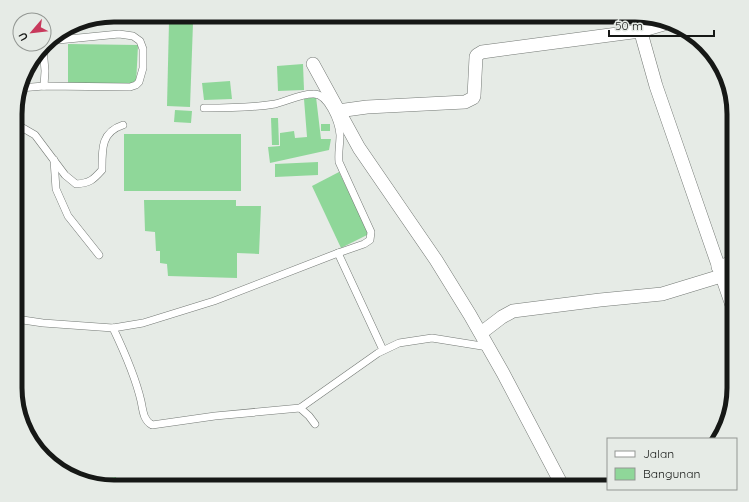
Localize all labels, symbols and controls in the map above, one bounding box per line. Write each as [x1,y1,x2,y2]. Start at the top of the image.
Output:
north arrow [12,12,52,52]
scale bar [609,12,714,38]
text: 50 m [615,18,643,33]
text: U [15,30,31,43]
legend [607,438,737,490]
text: Jalan [643,446,674,461]
text: Bangunan [643,466,700,481]

